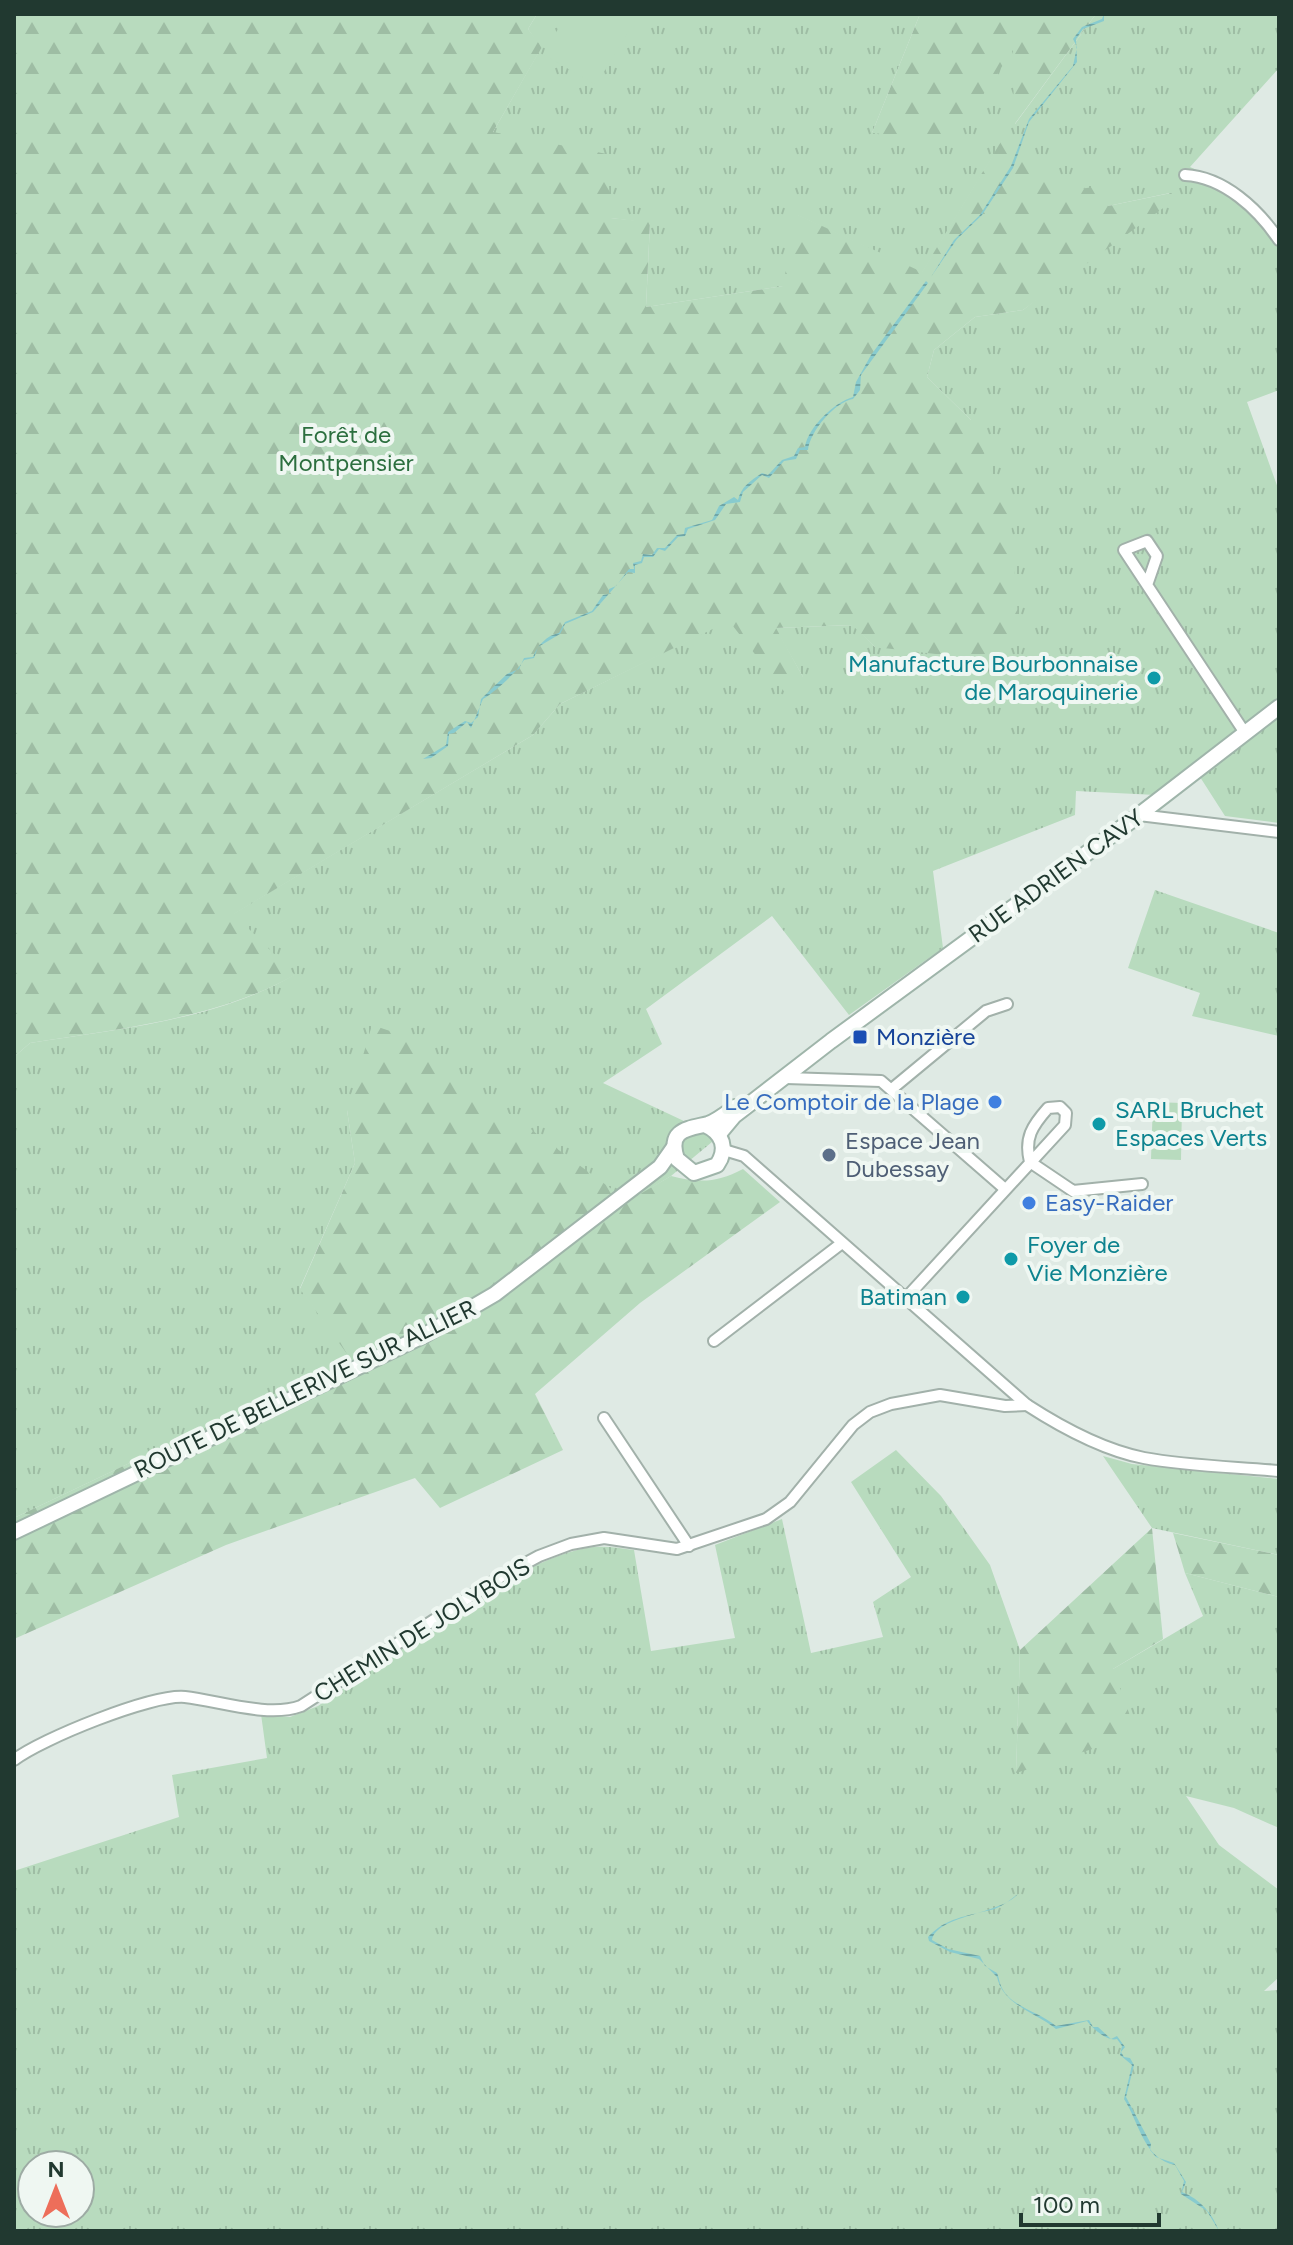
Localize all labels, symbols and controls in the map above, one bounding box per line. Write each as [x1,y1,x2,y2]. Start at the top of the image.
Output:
park label: Forêt de Montpensier [278,420,414,477]
place label: Manufacture Bourbonnaise de Maroquinerie [848,649,1138,706]
marker: Manufacture Bourbonnaise de Maroquinerie [1145,669,1163,687]
street label: RUE ADRIEN CAVY [963,802,1149,949]
place label: Monzière [876,1022,975,1051]
marker: Monzière [851,1028,869,1046]
place label: Le Comptoir de la Plage [724,1087,979,1116]
marker: Le Comptoir de la Plage [986,1093,1004,1111]
place label: SARL Bruchet Espaces Verts [1115,1095,1267,1152]
marker: SARL Bruchet Espaces Verts [1090,1115,1108,1133]
place label: Espace Jean Dubessay [845,1126,980,1183]
marker: Espace Jean Dubessay [820,1146,838,1164]
place label: Easy-Raider [1045,1188,1173,1217]
marker: Easy-Raider [1020,1194,1038,1212]
place label: Foyer de Vie Monzière [1027,1230,1168,1287]
marker: Foyer de Vie Monzière [1002,1250,1020,1268]
place label: Batiman [859,1282,947,1311]
marker: Batiman [954,1288,972,1306]
street label: ROUTE DE BELLERIVE SUR ALLIER [129,1293,480,1484]
street label: CHEMIN DE JOLYBOIS [308,1551,535,1708]
north arrow [16,2149,96,2229]
text: N [47,2156,65,2183]
scale bar [1021,2177,1159,2227]
text: 100 m [1033,2190,1100,2219]

